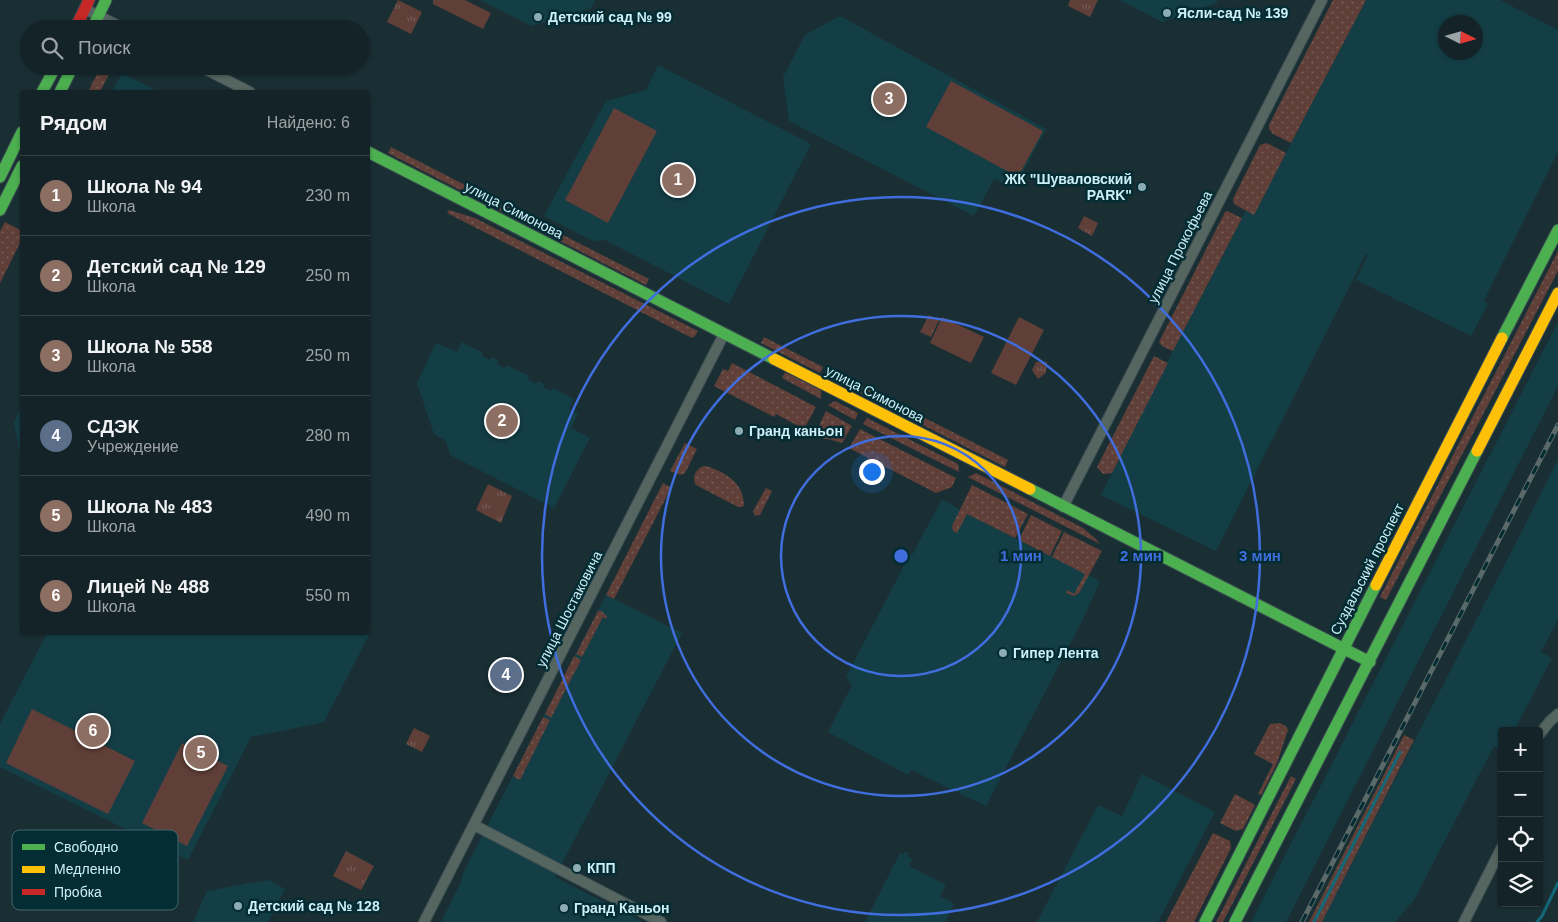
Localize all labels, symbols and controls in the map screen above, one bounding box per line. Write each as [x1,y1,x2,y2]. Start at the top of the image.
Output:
place label: Ясли-сад № 139 [1177,5,1289,21]
marker: Ясли-сад № 139 [1161,7,1173,19]
place label: Детский сад № 99 [548,9,672,25]
marker: Детский сад № 99 [532,11,544,23]
north arrow [1438,15,1483,60]
search box [20,20,370,75]
icon: search [38,34,66,62]
text: Поиск [78,37,131,58]
pin: 3 [873,80,905,118]
text: Рядом [40,111,107,134]
text: Найдено: 6 [267,114,350,131]
pin: 1 [662,161,694,199]
place label: ЖК "Шуваловский PARK" [1004,171,1132,203]
text: Школа № 94 [87,176,202,197]
street label: улица Симонова [462,178,566,242]
marker: ЖК "Шуваловский PARK" [1136,181,1148,193]
text: 1 [52,187,60,204]
text: 230 m [306,187,350,204]
street label: улица Прокофьева [1145,188,1215,306]
text: Школа [87,198,136,215]
text: Детский сад № 129 [87,256,266,277]
text: 2 [52,267,60,284]
text: 250 m [306,267,350,284]
text: Школа [87,278,136,295]
text: Школа № 558 [87,336,213,357]
text: 3 [52,347,60,364]
text: 250 m [306,347,350,364]
text: Школа [87,358,136,375]
street label: улица Симонова [823,362,927,426]
pin: 2 [486,402,518,440]
text: СДЭК [87,416,139,437]
place label: Гранд каньон [749,423,843,439]
marker: Гранд каньон [733,425,745,437]
text: 4 [52,427,60,444]
text: 280 m [306,427,350,444]
text: Учреждение [87,438,179,455]
your location [859,459,885,485]
text: Школа № 483 [87,496,213,517]
street label: Суздальский проспект [1327,500,1407,637]
text: 5 [52,507,60,524]
text: 490 m [306,507,350,524]
text: Школа [87,518,136,535]
centre of rings [892,547,910,565]
text: 1 мин [1000,547,1042,564]
text: 2 мин [1120,547,1162,564]
text: 3 мин [1239,547,1281,564]
street label: улица Шостаковича [533,548,605,670]
text: Лицей № 488 [87,576,209,597]
text: 6 [52,587,60,604]
text: 550 m [306,587,350,604]
text: Школа [87,598,136,615]
place label: Гипер Лента [1013,645,1099,661]
marker: Гипер Лента [997,647,1009,659]
pin: 4 [490,656,522,694]
pin: 6 [77,712,109,750]
map controls [1498,727,1543,907]
button: + [1498,727,1543,772]
pin: 5 [185,734,217,772]
button: − [1498,772,1543,817]
button: locate [1498,817,1543,862]
legend [12,830,178,910]
text: Свободно [54,839,119,855]
place label: КПП [587,860,616,876]
text: Медленно [54,861,121,877]
marker: КПП [571,862,583,874]
button: layers [1498,862,1543,907]
text: Пробка [54,884,102,900]
place label: Детский сад № 128 [248,898,380,914]
marker: Детский сад № 128 [232,900,244,912]
place label: Гранд Каньон [574,900,670,916]
marker: Гранд Каньон [558,902,570,914]

